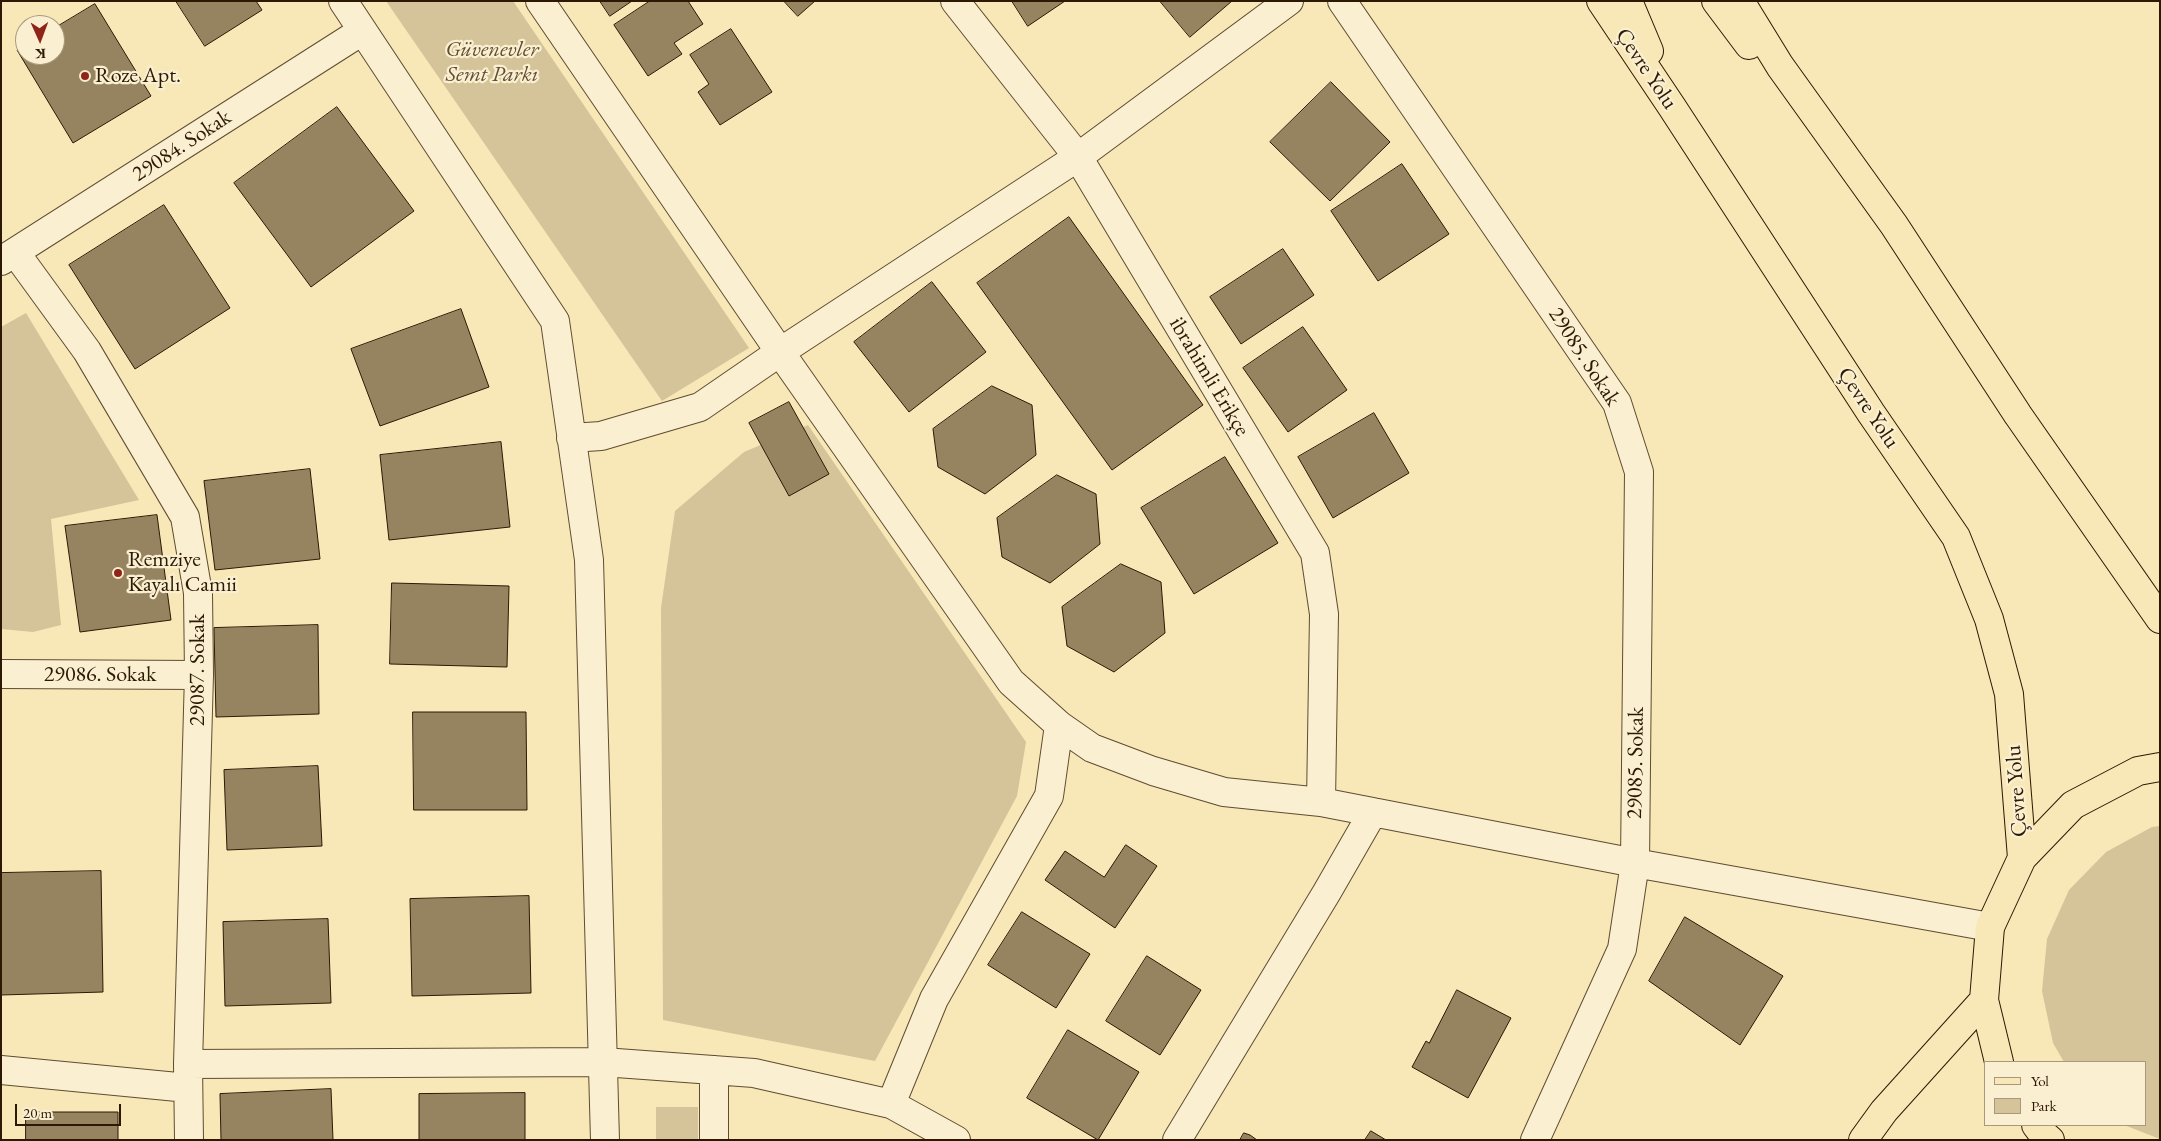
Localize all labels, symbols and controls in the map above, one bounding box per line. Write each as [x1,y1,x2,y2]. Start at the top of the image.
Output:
north arrow [15,15,65,65]
street label: Çevre Yolu [1609,23,1683,115]
park label: Güvenevler Semt Parkı [445,37,539,88]
text: K [35,45,46,63]
place label: Roze Apt. [95,63,181,89]
marker: Roze Apt. [79,70,91,82]
street label: 29084. Sokak [128,104,236,188]
street label: 29085. Sokak [1542,303,1626,411]
street label: ibrahimli Erikçe [1163,313,1255,441]
street label: Çevre Yolu [1831,362,1905,454]
place label: Remziye Kayalı Camii [128,547,237,598]
marker: Remziye Kayalı Camii [112,567,124,579]
street label: 29087. Sokak [185,614,211,726]
street label: 29086. Sokak [44,662,156,688]
street label: 29085. Sokak [1622,707,1650,819]
street label: Çevre Yolu [2001,744,2033,838]
legend [1984,1061,2146,1126]
text: Yol [2031,1071,2049,1090]
scale bar [18,1094,124,1126]
text: Park [2031,1096,2057,1115]
text: 20 m [23,1103,52,1122]

